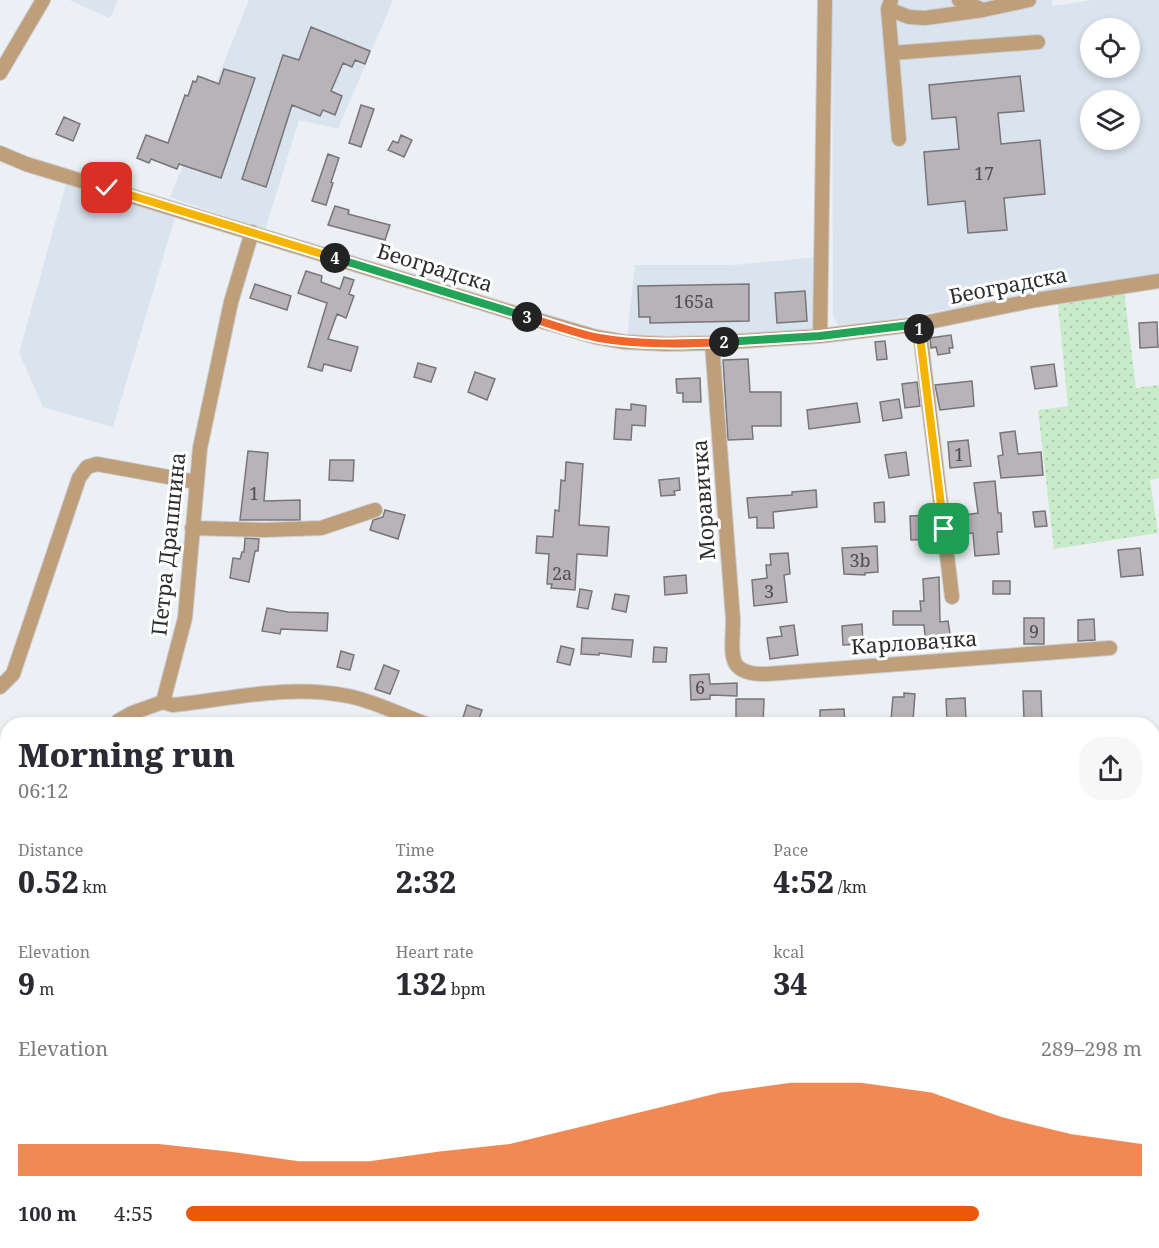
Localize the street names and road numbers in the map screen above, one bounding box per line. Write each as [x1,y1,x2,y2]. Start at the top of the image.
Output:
street label: Београдска [374,236,496,298]
street label: Београдска [947,260,1069,310]
street label: Моравичка [685,439,721,561]
street label: Петра Драпшина [144,451,192,637]
street label: Карловачка [850,624,978,660]

